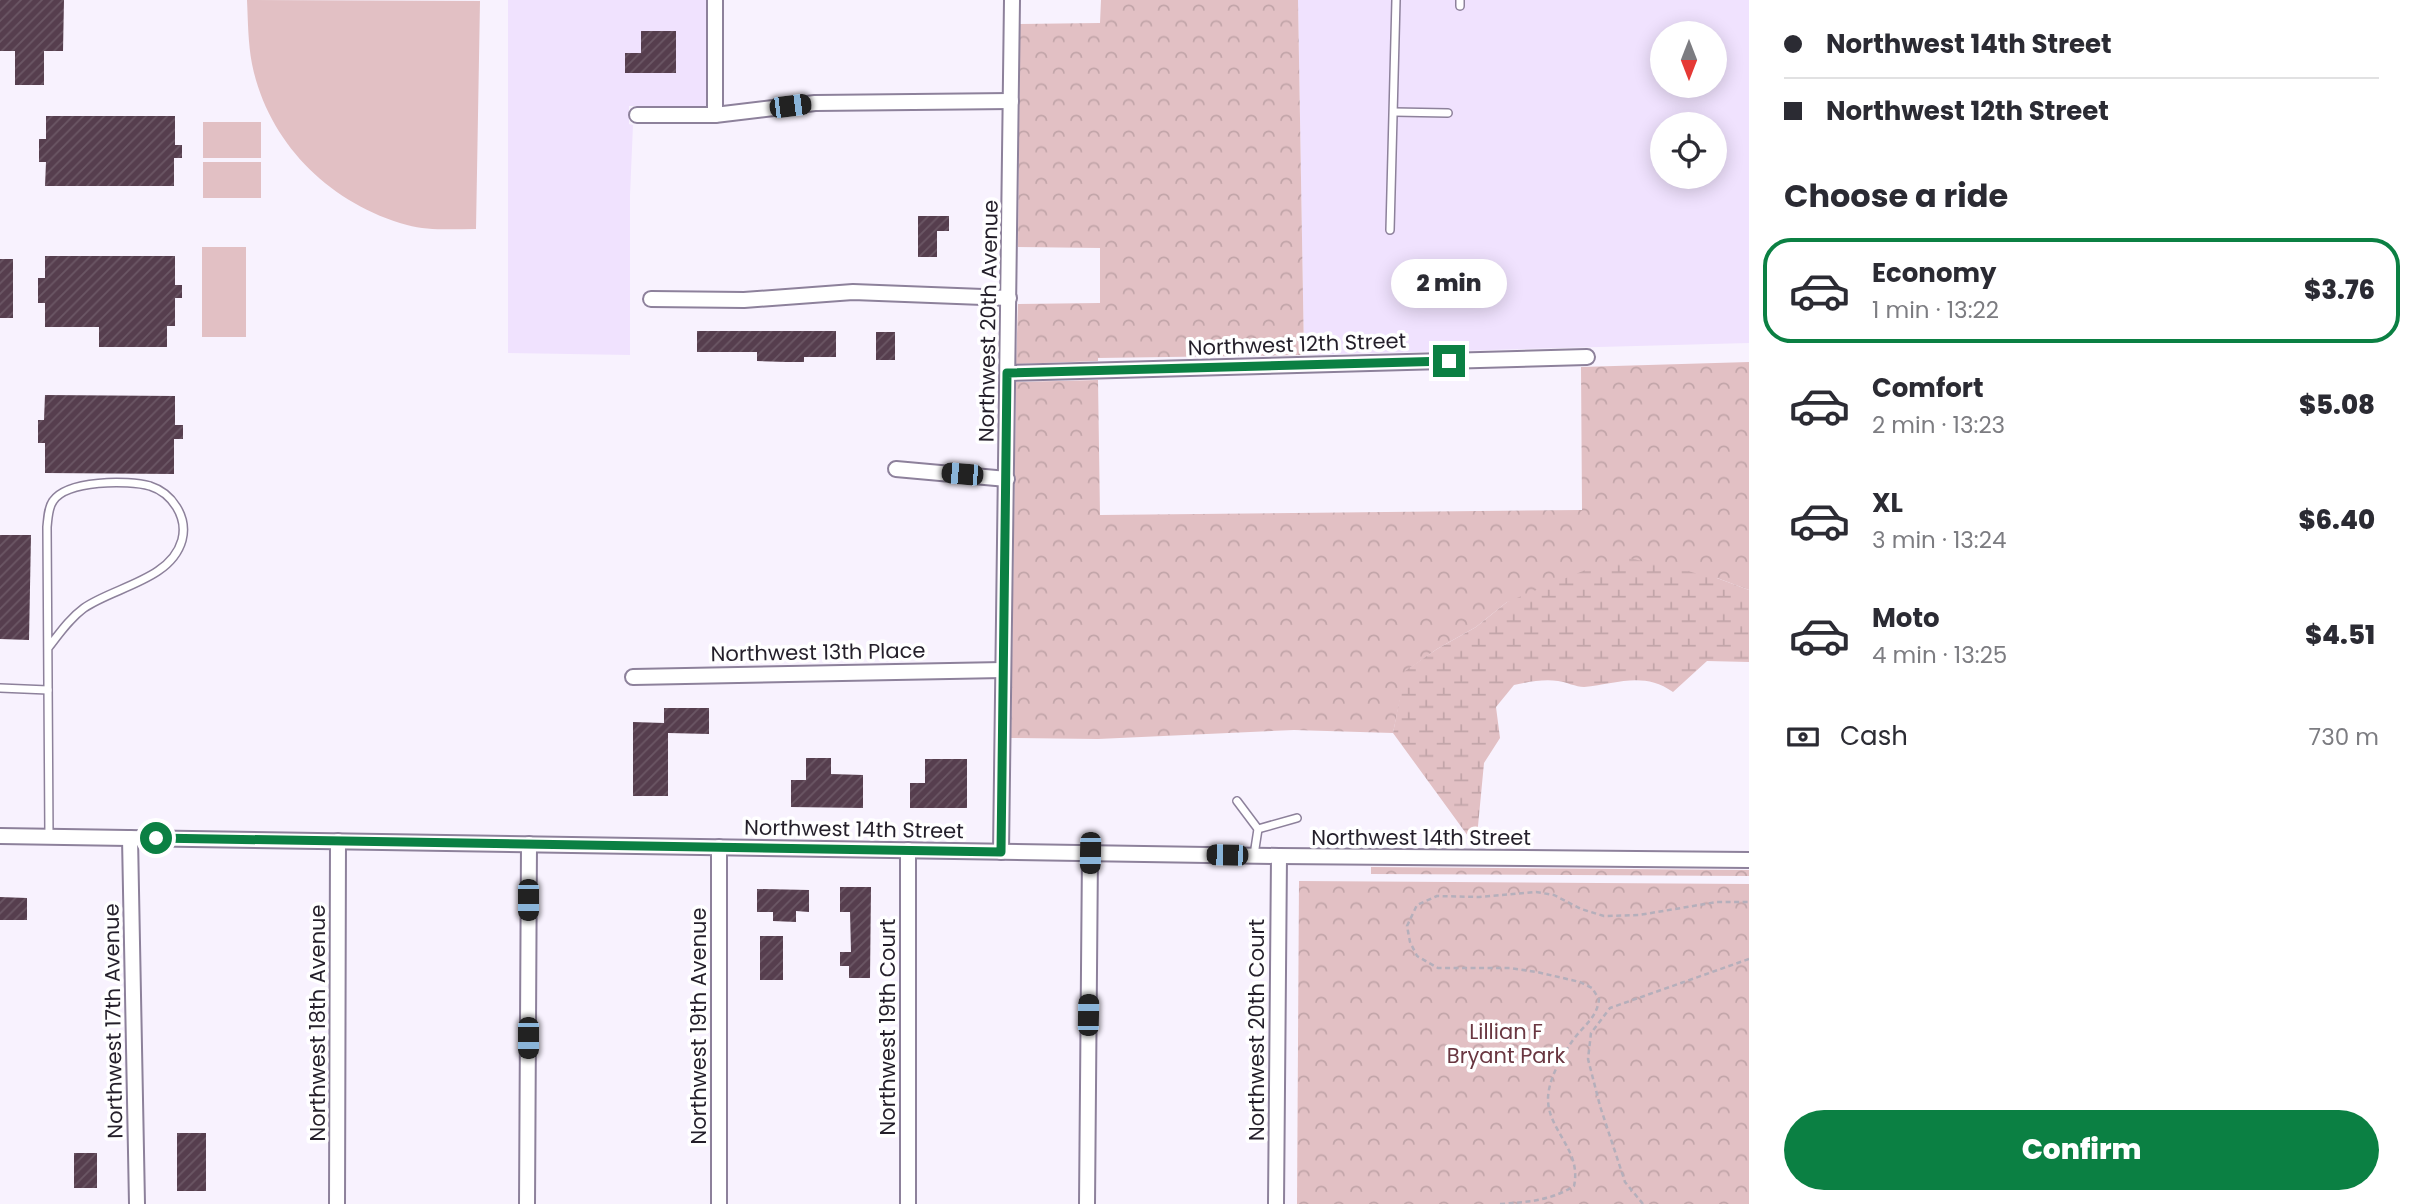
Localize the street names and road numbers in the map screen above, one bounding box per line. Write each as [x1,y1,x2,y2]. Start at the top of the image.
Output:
street label: Northwest 20th Avenue [971,200,1005,442]
street label: Northwest 12th Street [1187,326,1407,362]
street label: Northwest 13th Place [710,636,926,668]
street label: Northwest 14th Street [744,813,964,845]
street label: Northwest 14th Street [1311,823,1531,852]
street label: Northwest 17th Avenue [96,903,130,1139]
street label: Northwest 18th Avenue [303,904,332,1142]
street label: Northwest 19th Avenue [684,907,713,1145]
street label: Northwest 19th Court [873,919,902,1135]
street label: Northwest 20th Court [1242,919,1271,1141]

